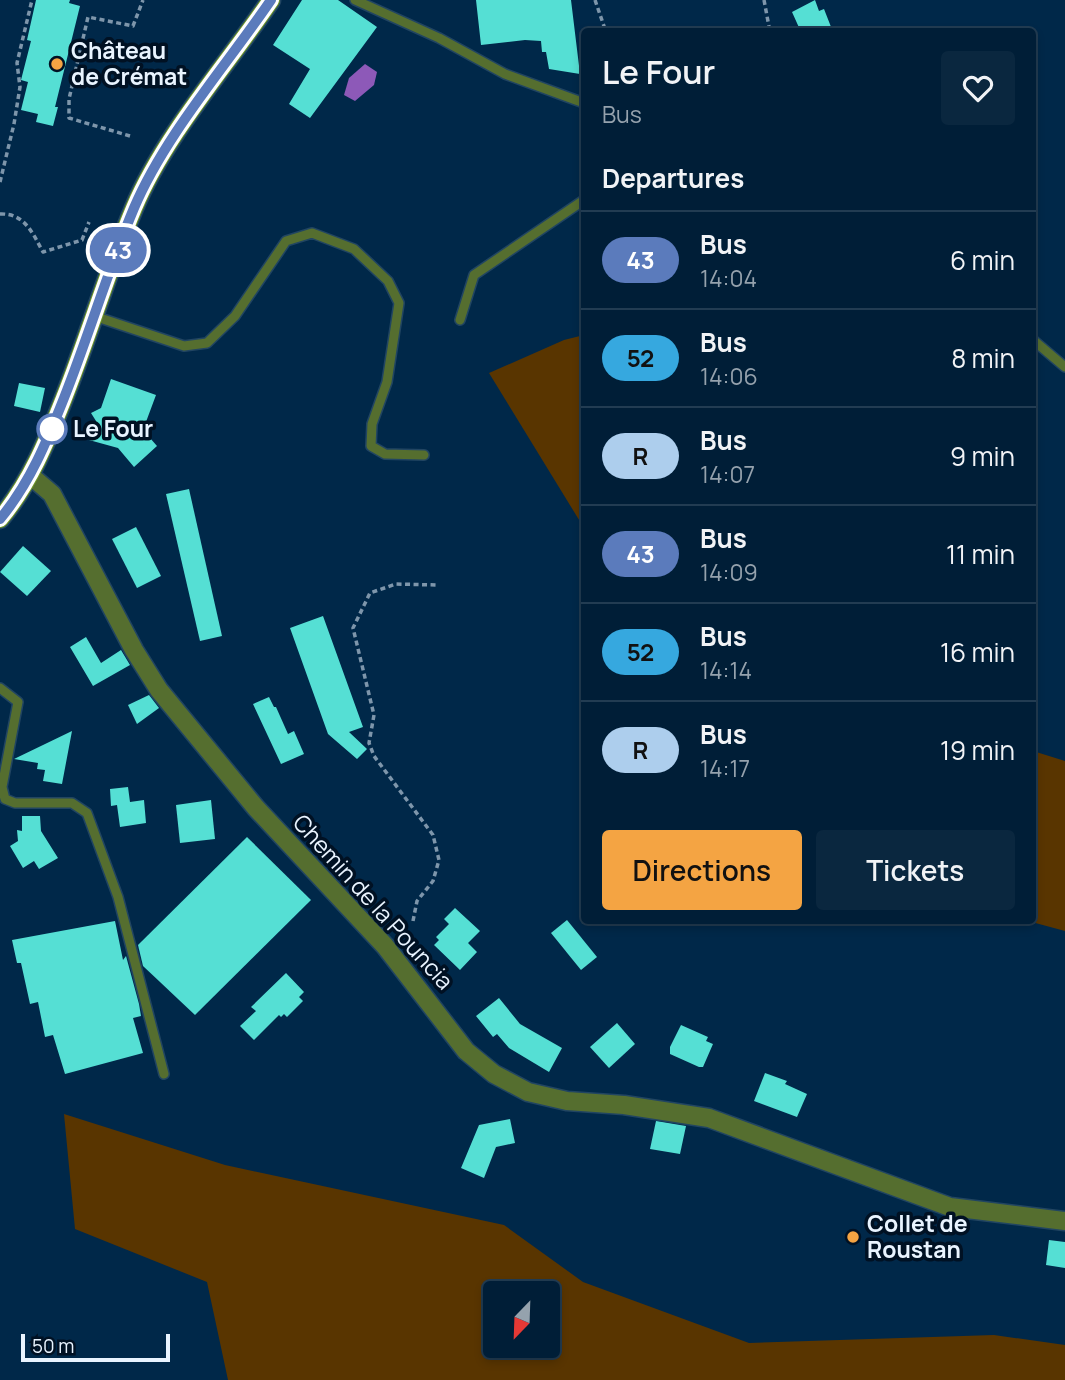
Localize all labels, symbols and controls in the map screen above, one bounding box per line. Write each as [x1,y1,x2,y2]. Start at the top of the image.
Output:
place label: Château de Crémat [71,34,187,92]
text: Le Four [602,49,715,94]
button: heart [941,51,1015,125]
marker: Château de Crémat [49,56,65,72]
text: Bus [602,98,642,130]
text: Departures [602,160,744,196]
text: Bus [700,226,747,262]
line badge: 43 [86,227,150,273]
text: 43 [104,233,132,266]
text: 6 min [950,242,1015,278]
text: 43 [626,243,655,276]
text: 14:04 [700,262,757,294]
text: Bus [700,324,747,360]
text: 8 min [951,340,1015,376]
text: 52 [627,341,654,374]
text: 14:06 [700,360,758,392]
place label: Le Four [73,412,153,444]
marker: Le Four [37,414,67,444]
text: Bus [700,422,747,458]
text: 9 min [950,438,1015,474]
text: R [633,439,648,472]
text: 14:07 [700,458,755,490]
text: Bus [700,520,747,556]
text: 11 min [946,536,1015,572]
text: 43 [626,537,655,570]
text: 14:09 [700,556,758,588]
text: Bus [700,618,747,654]
text: 16 min [940,634,1015,670]
text: 52 [627,635,654,668]
text: 14:14 [700,654,752,686]
text: Bus [700,716,747,752]
text: 19 min [940,732,1015,768]
text: R [633,733,648,766]
text: 14:17 [700,752,750,784]
street label: Chemin de la Pouncia [286,807,461,996]
button: Directions [602,830,802,910]
button: Tickets [816,830,1015,910]
place label: Collet de Roustan [867,1207,968,1265]
marker: Collet de Roustan [845,1229,861,1245]
north arrow [483,1281,560,1358]
map controls [483,1281,560,1358]
scale bar [21,1331,170,1363]
text: 50 m [32,1333,74,1359]

